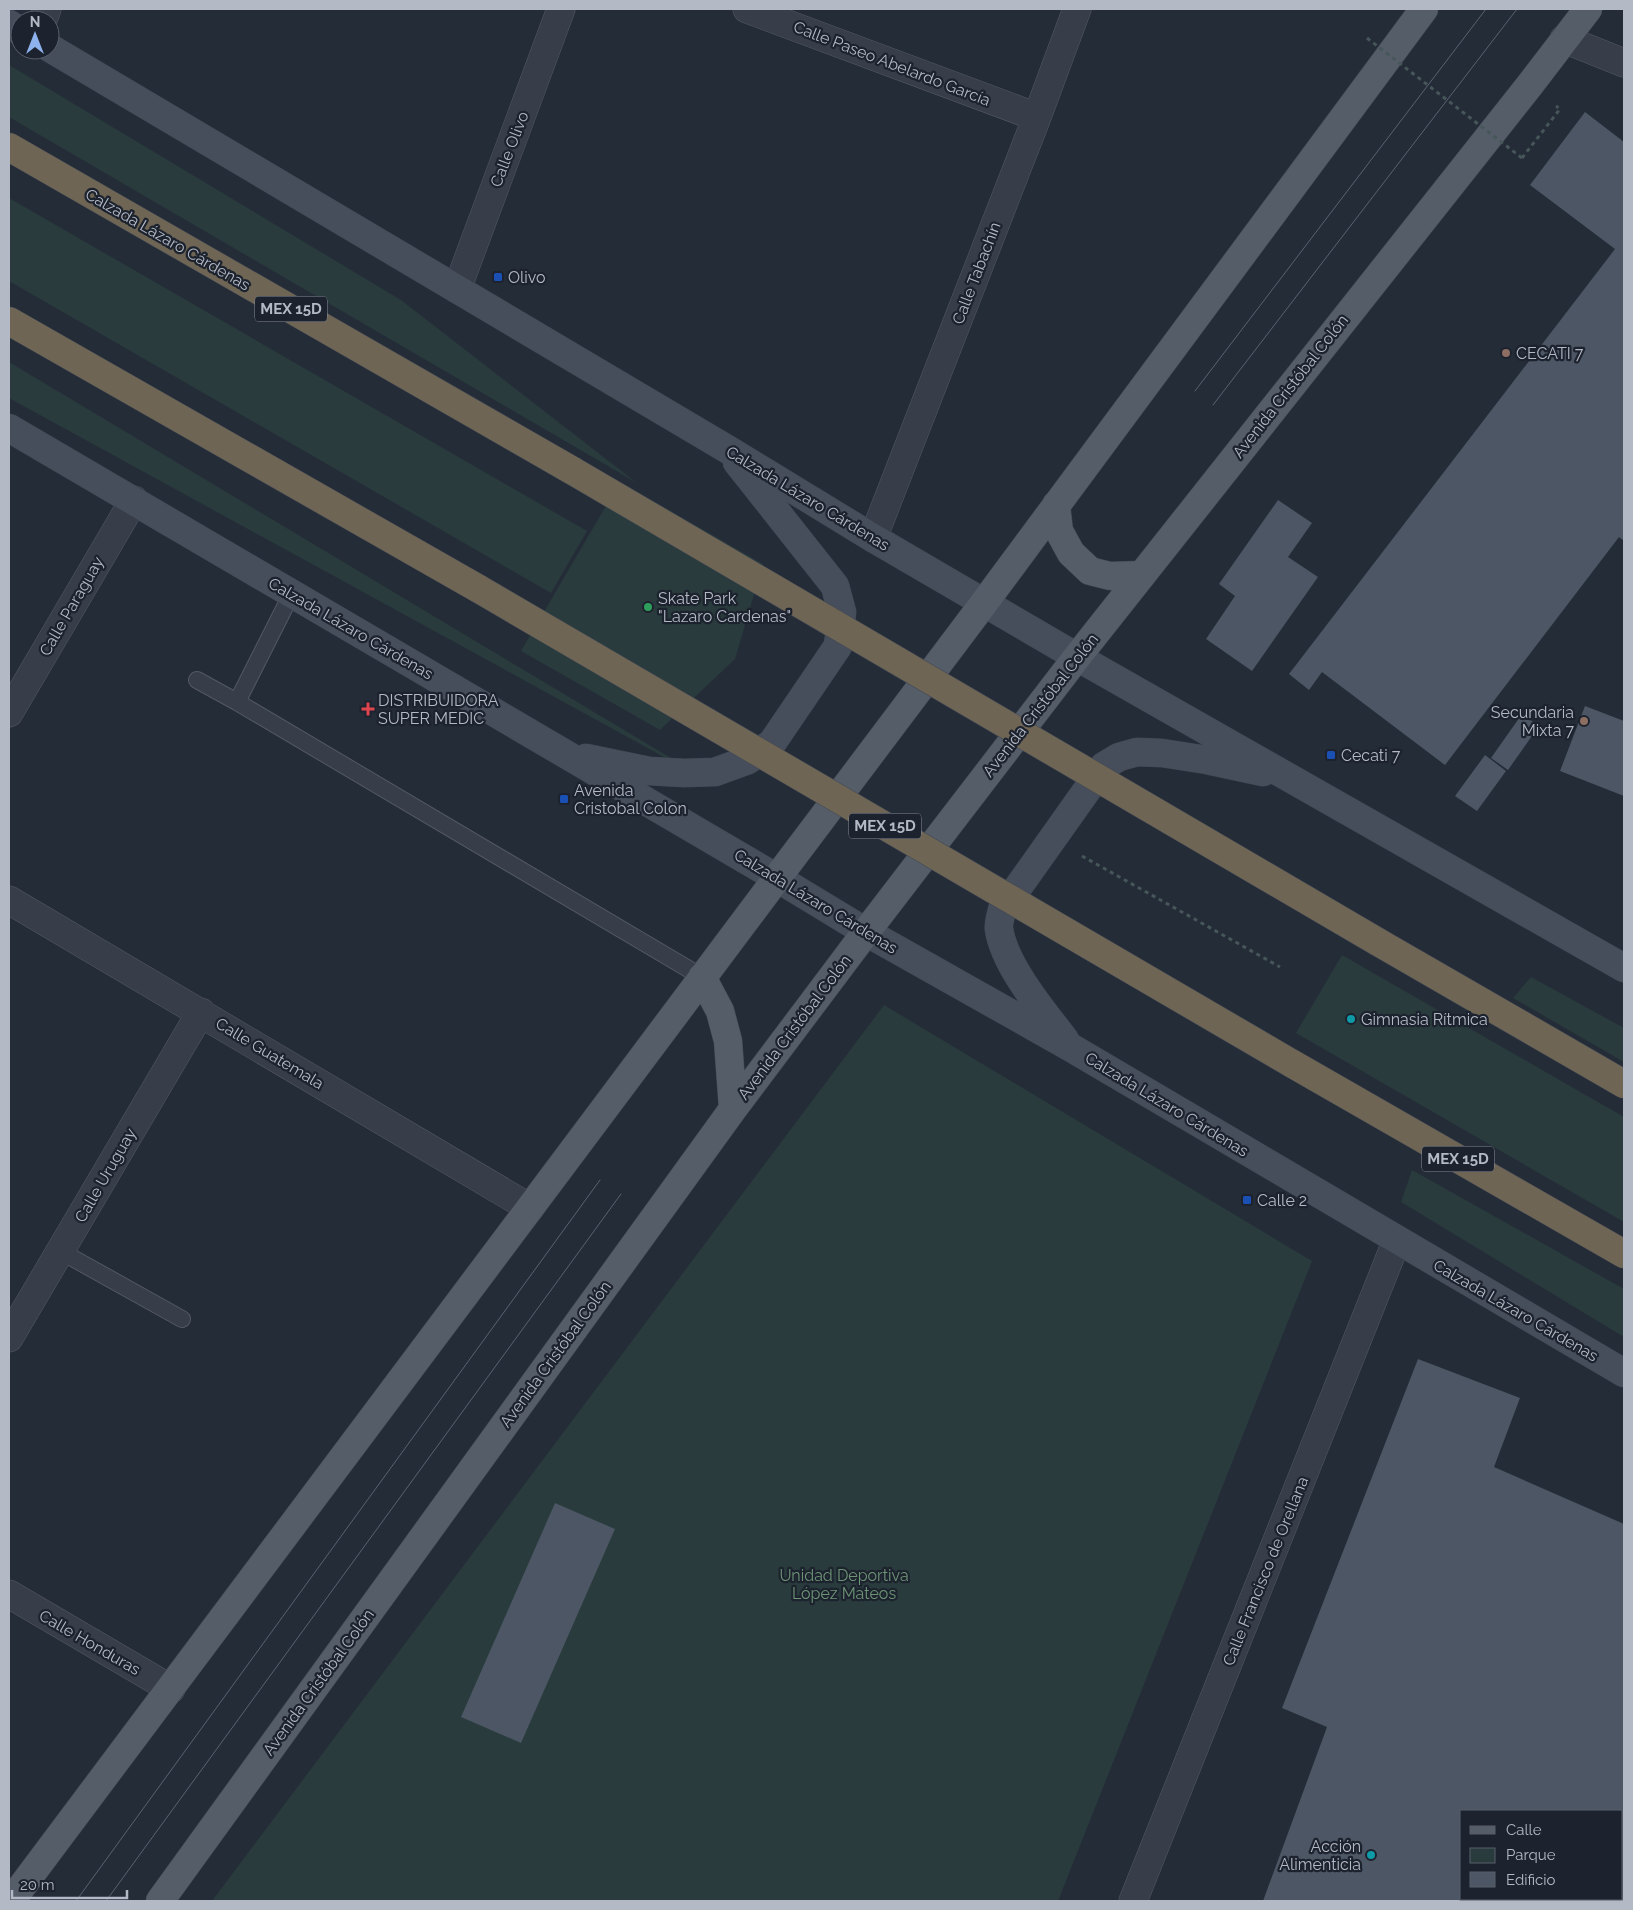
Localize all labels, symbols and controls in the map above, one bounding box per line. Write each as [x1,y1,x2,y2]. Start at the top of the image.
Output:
north arrow [10,10,60,60]
text: N [30,14,40,30]
street label: Calle Paseo Abelardo García [791,17,993,110]
street label: Calle Olivo [486,109,533,190]
street label: Calzada Lázaro Cárdenas [82,184,254,295]
street label: Calle Tabachín [948,219,1005,327]
place label: Olivo [508,268,546,287]
marker: Olivo [492,271,504,283]
road number: MEX 15D [255,296,327,322]
street label: Avenida Cristóbal Colón [1229,311,1352,462]
place label: CECATI 7 [1516,344,1584,363]
marker: CECATI 7 [1500,347,1512,359]
street label: Calzada Lázaro Cárdenas [723,442,893,555]
street label: Calle Paraguay [35,553,108,659]
street label: Calzada Lázaro Cárdenas [265,573,437,684]
place label: Skate Park "Lazaro Cardenas" [658,589,791,626]
marker: Skate Park "Lazaro Cardenas" [642,601,654,613]
street label: Avenida Cristóbal Colón [979,630,1102,781]
place label: DISTRIBUIDORA SUPER MEDIC [378,691,499,728]
marker: DISTRIBUIDORA SUPER MEDIC [362,703,374,715]
place label: Secundaria Mixta 7 [1491,703,1574,740]
marker: Secundaria Mixta 7 [1578,715,1590,727]
place label: Cecati 7 [1341,746,1401,765]
marker: Cecati 7 [1325,749,1337,761]
place label: Avenida Cristobal Colon [574,781,687,818]
marker: Avenida Cristobal Colon [558,793,570,805]
road number: MEX 15D [849,814,921,838]
street label: Calzada Lázaro Cárdenas [731,845,901,958]
street label: Avenida Cristóbal Colón [734,951,855,1103]
place label: Gimnasia Rítmica [1361,1010,1488,1029]
marker: Gimnasia Rítmica [1345,1013,1357,1025]
street label: Calle Guatemala [212,1014,327,1093]
street label: Calzada Lázaro Cárdenas [1082,1048,1252,1161]
street label: Calle Uruguay [71,1125,140,1226]
road number: MEX 15D [1422,1146,1494,1172]
place label: Calle 2 [1257,1191,1307,1210]
marker: Calle 2 [1241,1194,1253,1206]
street label: Calzada Lázaro Cárdenas [1430,1255,1602,1366]
street label: Avenida Cristóbal Colón [496,1277,615,1431]
street label: Calle Francisco de Orellana [1219,1474,1312,1669]
park label: Unidad Deportiva López Mateos [779,1566,909,1603]
street label: Avenida Cristóbal Colón [259,1605,378,1759]
street label: Calle Honduras [36,1606,144,1679]
legend [1460,1810,1623,1900]
text: Calle [1506,1821,1542,1839]
place label: Acción Alimenticia [1279,1837,1361,1874]
text: Parque [1506,1846,1556,1864]
marker: Acción Alimenticia [1365,1849,1377,1861]
scale bar [12,1868,128,1900]
text: Edificio [1506,1871,1556,1889]
text: 20 m [20,1876,55,1894]

